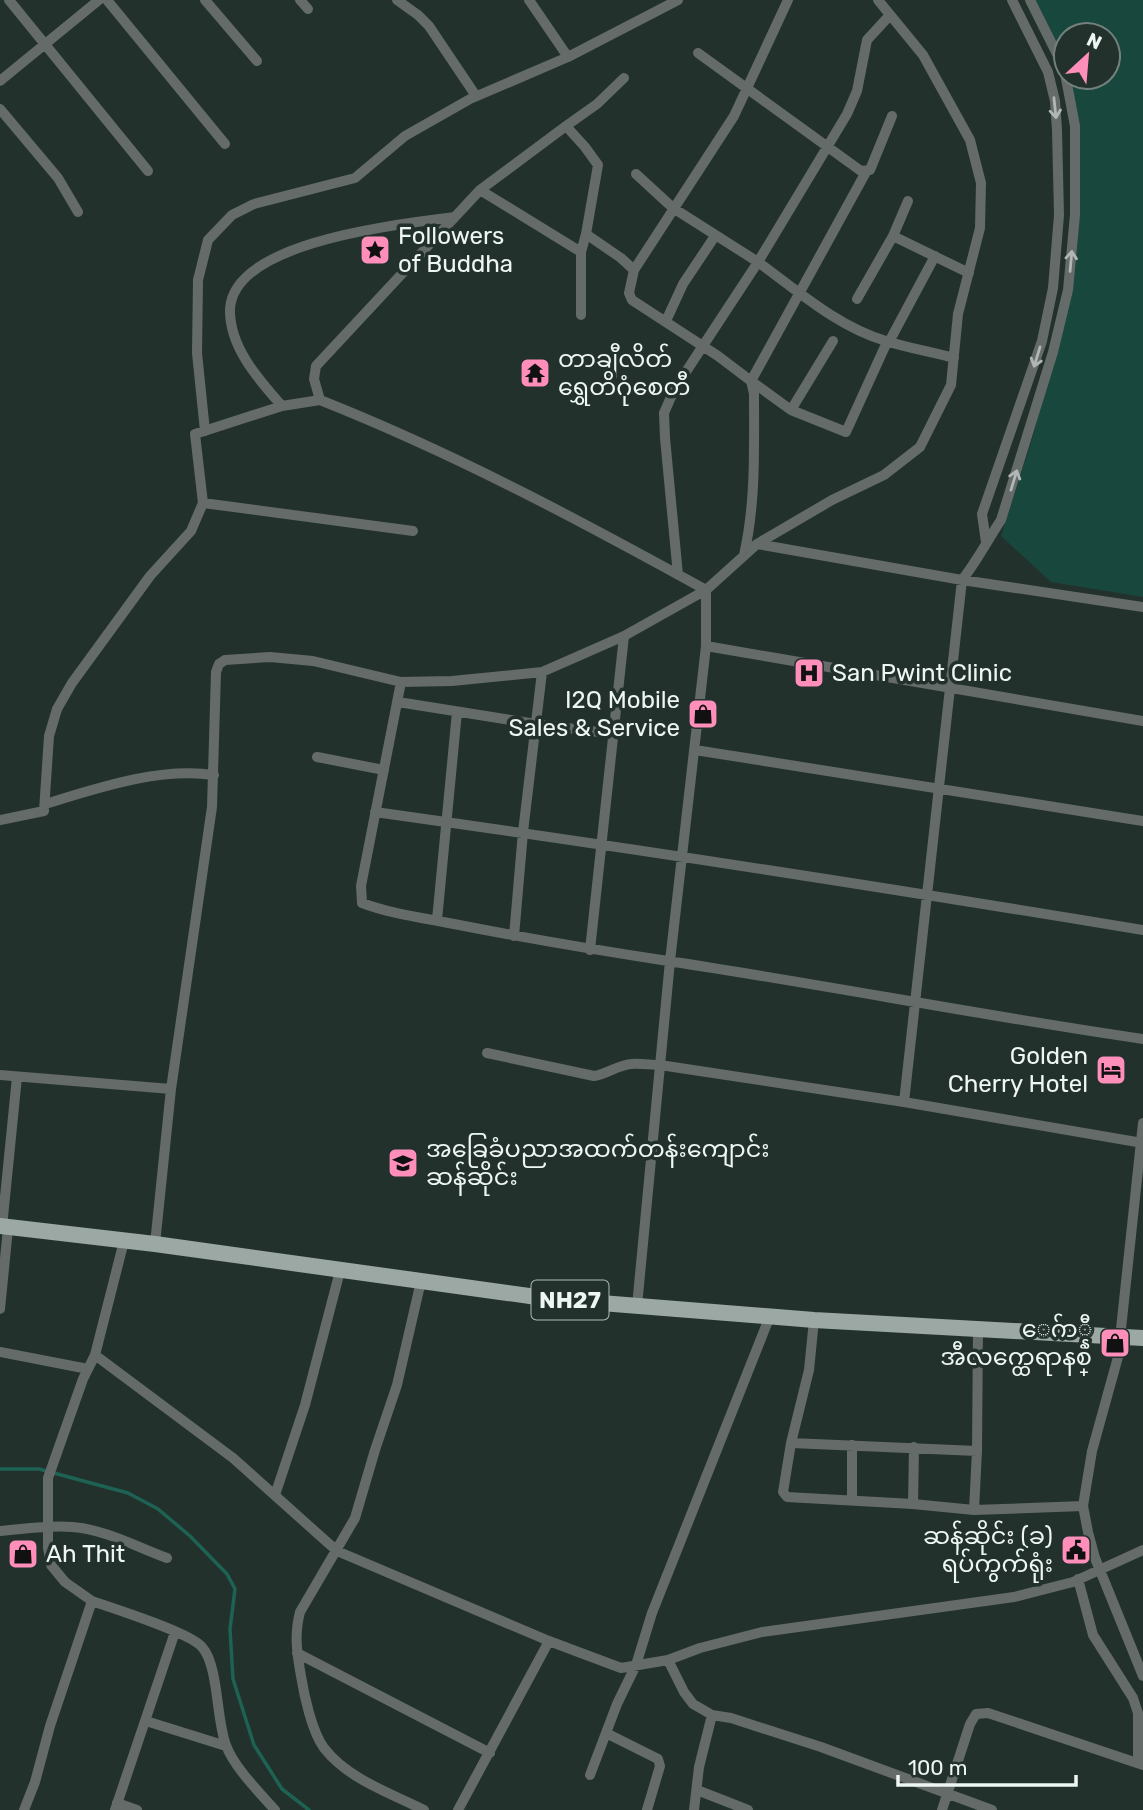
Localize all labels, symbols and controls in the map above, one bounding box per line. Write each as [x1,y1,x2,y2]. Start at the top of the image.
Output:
north arrow [1052,21,1122,91]
text: N [1083,28,1105,55]
one-way arrow [1049,96,1062,119]
place label: Followers of Buddha [398,222,513,278]
place icon: Followers of Buddha [358,233,392,267]
one-way arrow [1065,250,1078,273]
place label: တာချီလိတ် ရွှေတိဂုံစေတီ [558,343,690,406]
one-way arrow [1029,346,1042,368]
temple icon: တာချီလိတ် ရွှေတိဂုံစေတီ [518,356,552,390]
one-way arrow [1009,470,1021,492]
hospital icon: San Pwint Clinic [792,656,826,690]
place label: San Pwint Clinic [832,659,1012,687]
place label: I2Q Mobile Sales & Service [509,686,680,742]
shop icon: I2Q Mobile Sales & Service [686,697,720,731]
place label: Golden Cherry Hotel [948,1042,1088,1098]
hotel icon: Golden Cherry Hotel [1094,1053,1128,1087]
place label: အခြေခံပညာအထက်တန်းကျောင်း ဆန်ဆိုင်း [426,1133,770,1196]
school or university icon: အခြေခံပညာအထက်တန်းကျောင်း ဆန်ဆိုင်း [386,1146,420,1180]
road number: NH27 [532,1280,608,1320]
place label: ေဂ်ာ္နီ အီလက္ထေရာနစ္ [940,1313,1092,1376]
shop icon: ေဂ်ာ္နီ အီလက္ထေရာနစ္ [1098,1326,1132,1360]
place label: ဆန်ဆိုင်း (ခ) ရပ်ကွက်ရုံး [923,1520,1053,1583]
public building icon: ဆန်ဆိုင်း (ခ) ရပ်ကွက်ရုံး [1059,1533,1093,1567]
shop icon: Ah Thit [6,1537,40,1571]
place label: Ah Thit [46,1540,125,1568]
scale bar [898,1744,1076,1788]
text: 100 m [908,1755,967,1780]

